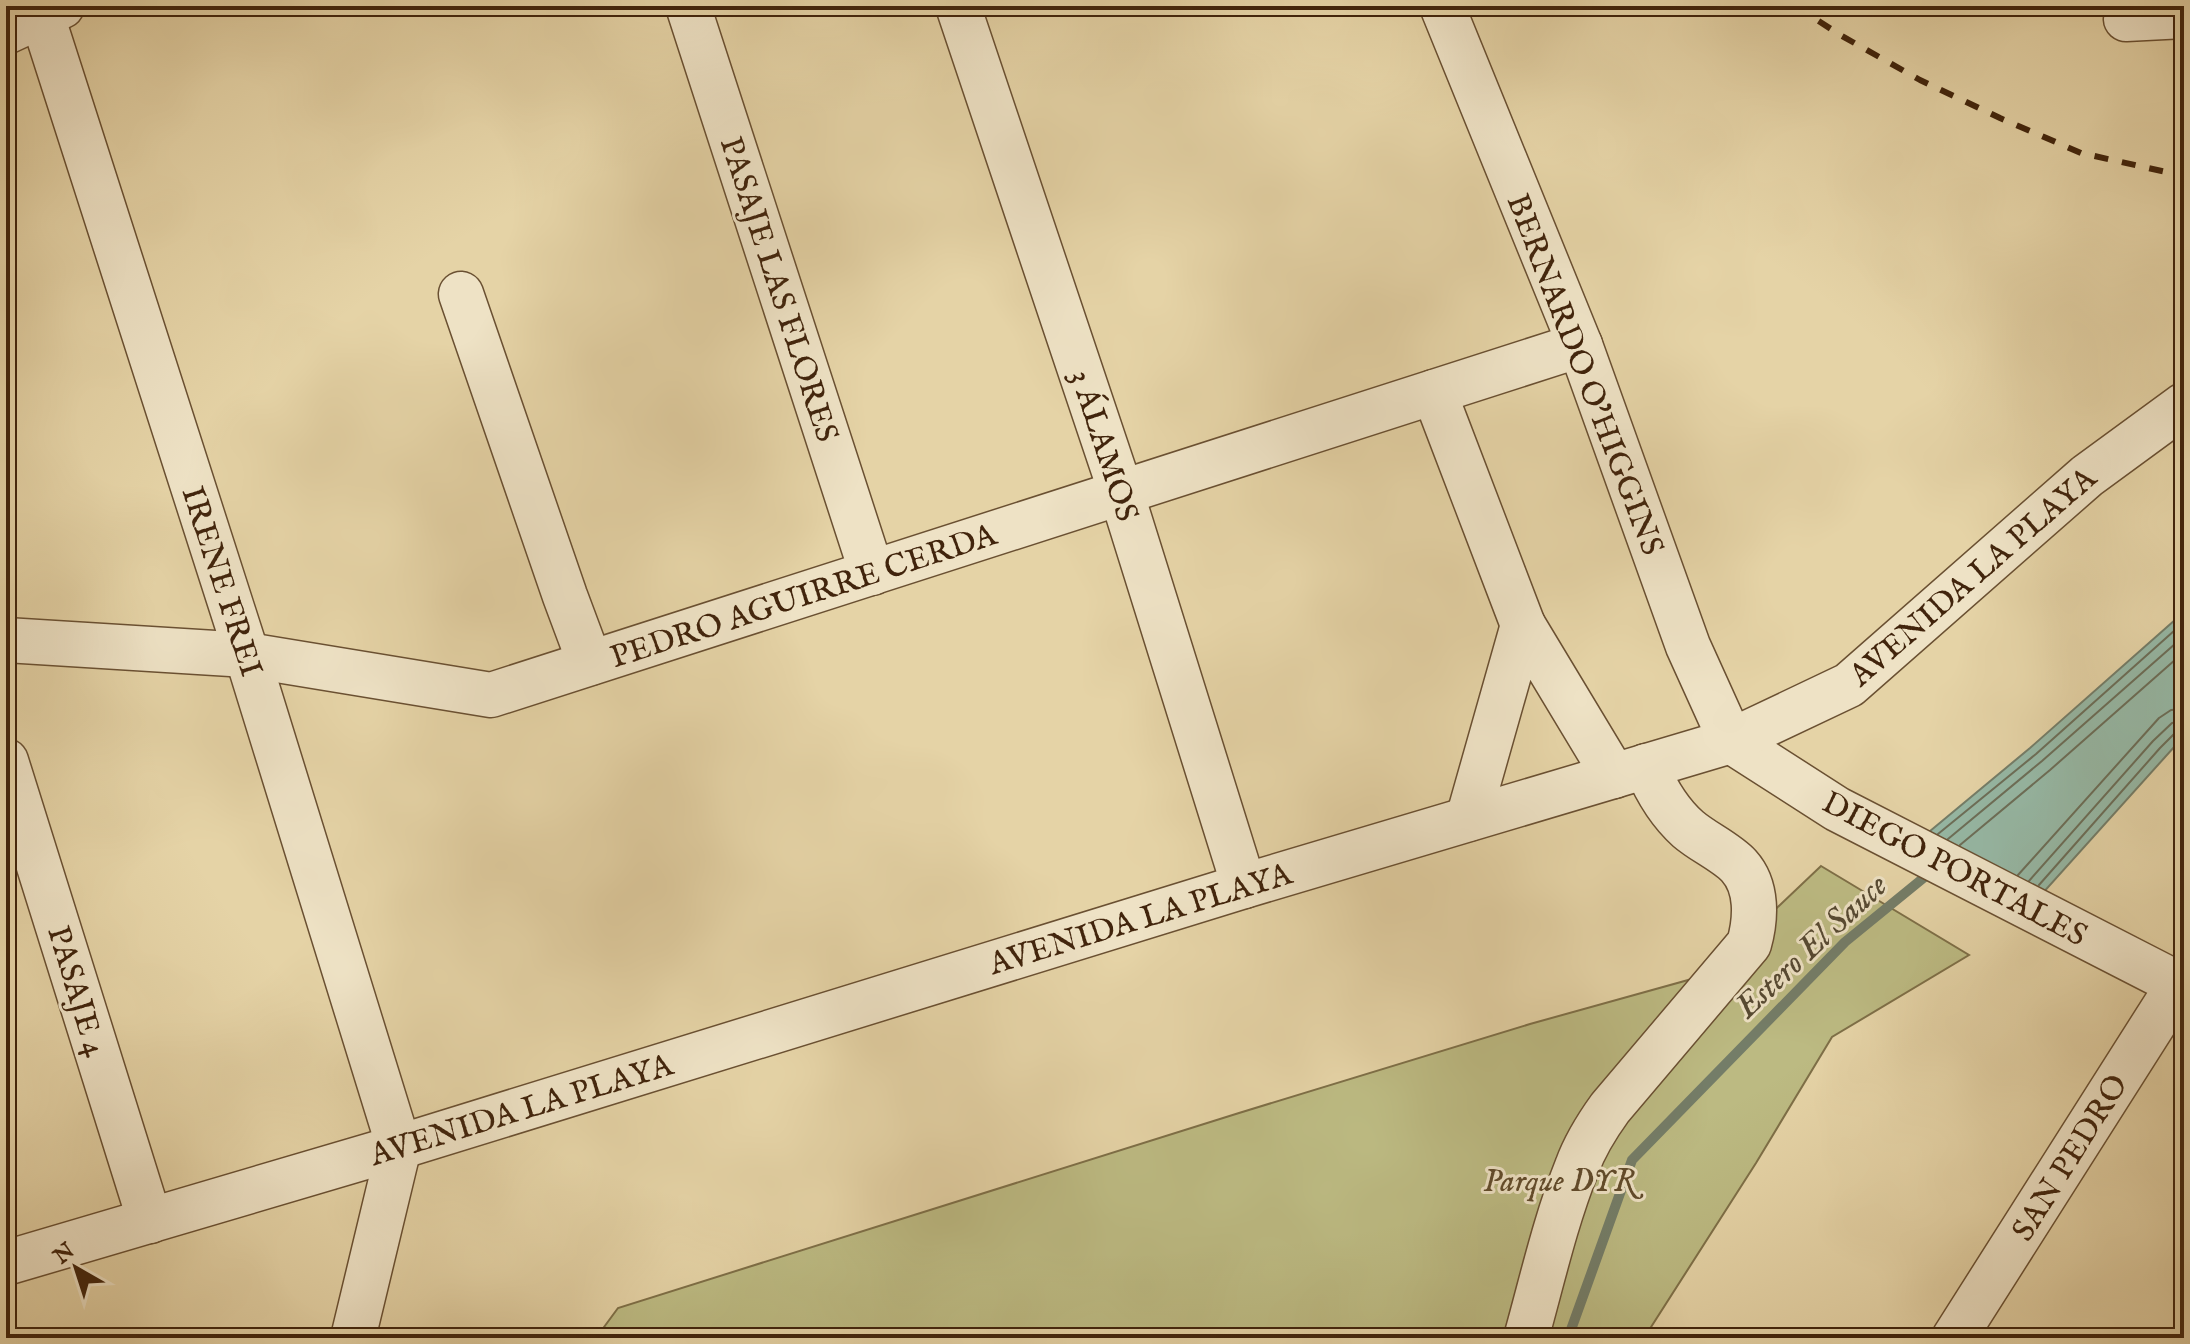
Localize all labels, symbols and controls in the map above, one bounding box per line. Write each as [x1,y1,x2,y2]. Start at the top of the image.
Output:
street label: PASAJE LAS FLORES [709,132,846,448]
street label: BERNARDO O'HIGGINS [1496,188,1672,562]
street label: 3 ÁLAMOS [1059,364,1147,527]
street label: AVENIDA LA PLAYA [1841,458,2107,697]
street label: IRENE FREI [171,482,271,682]
street label: PEDRO AGUIRRE CERDA [605,515,1003,679]
street label: DIEGO PORTALES [1814,783,2093,957]
street label: AVENIDA LA PLAYA [983,854,1299,986]
water label: Estero El Sauce [1726,865,1898,1029]
street label: PASAJE 4 [36,921,115,1062]
street label: AVENIDA LA PLAYA [364,1045,680,1177]
street label: SAN PEDRO [2004,1067,2139,1249]
park label: Parque DYR [1483,1162,1644,1203]
north arrow [36,1228,116,1308]
text: N [48,1237,81,1272]

